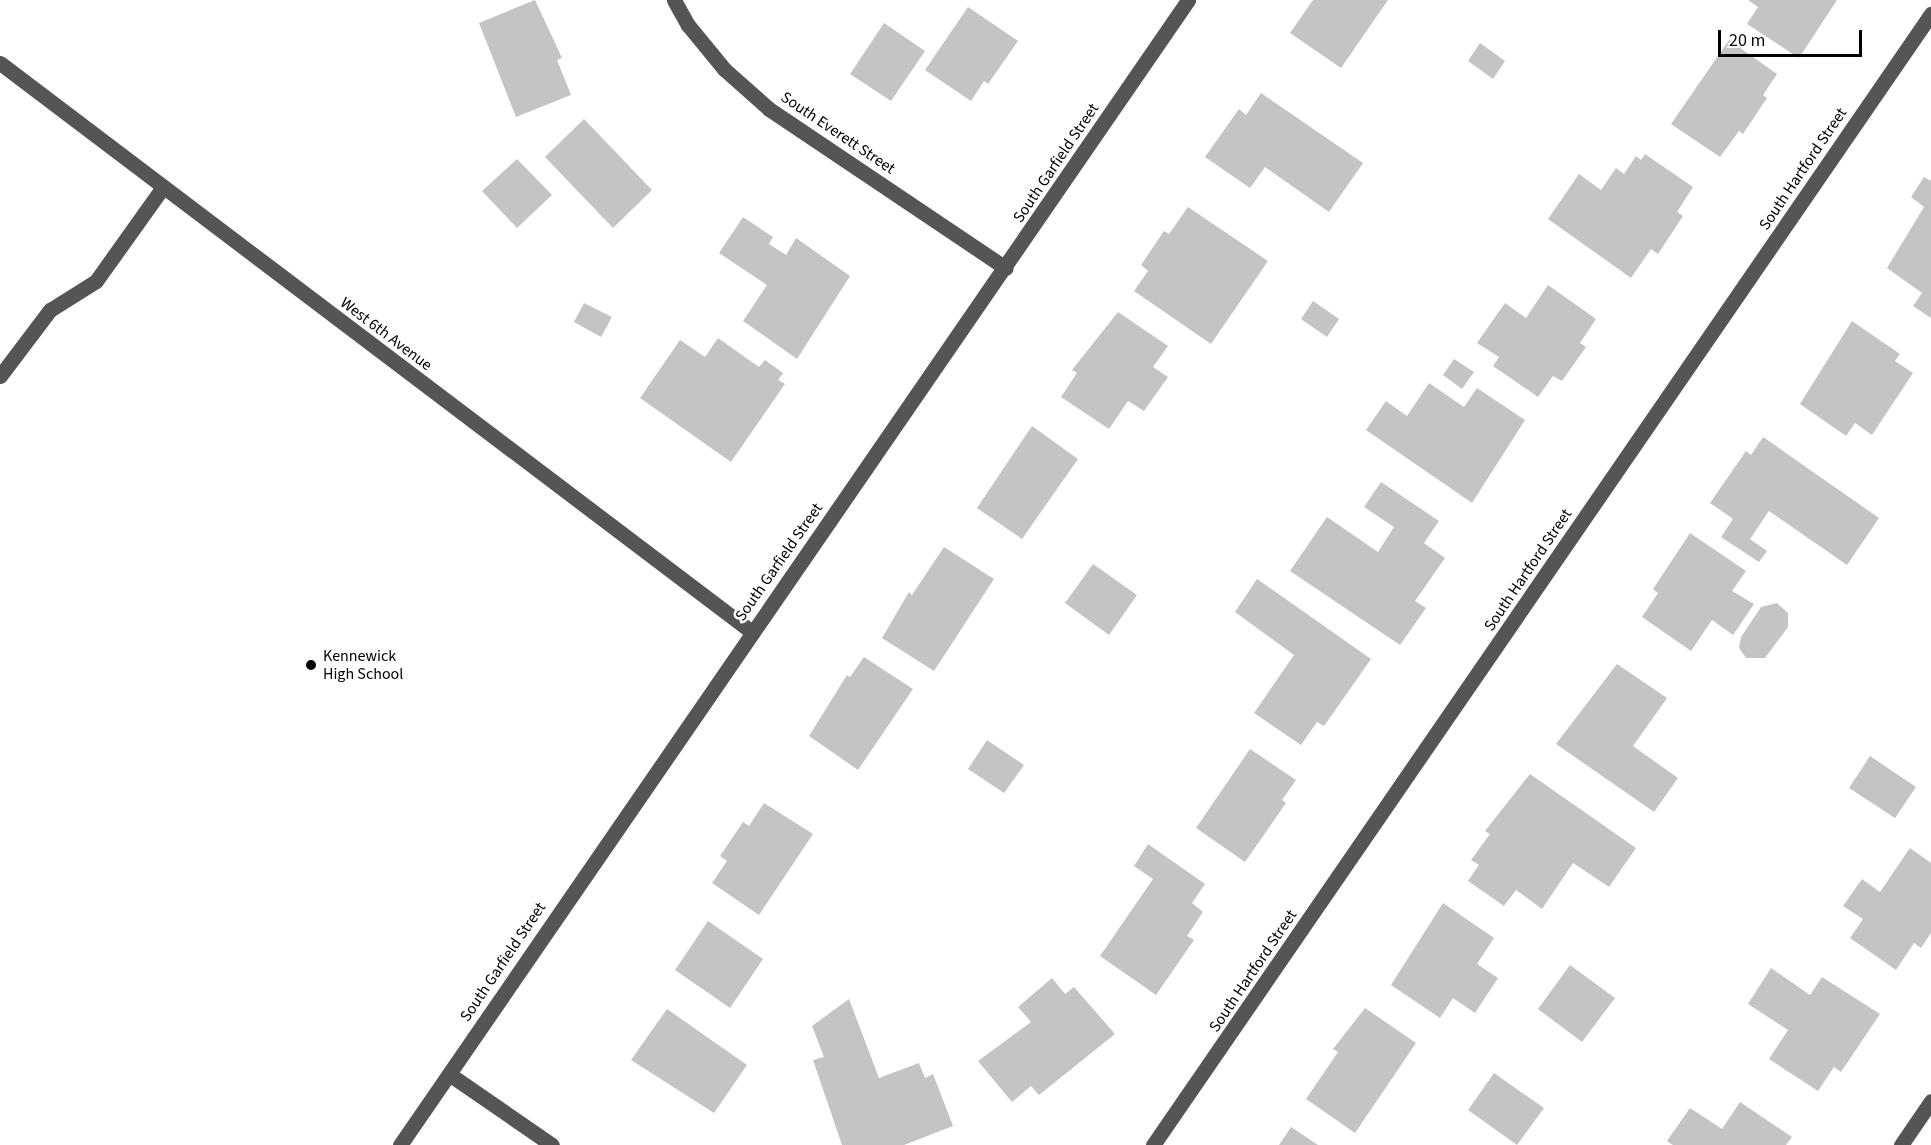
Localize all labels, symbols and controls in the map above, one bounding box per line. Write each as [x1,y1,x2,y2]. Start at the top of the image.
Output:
scale bar [1721,18,1865,56]
text: 20 m [1729,28,1765,53]
street label: South Everett Street [777,88,899,178]
street label: South Garfield Street [1009,100,1103,226]
street label: South Hartford Street [1755,104,1851,234]
street label: West 6th Avenue [336,293,436,375]
street label: South Garfield Street [731,499,827,625]
street label: South Hartford Street [1480,505,1576,635]
place label: Kennewick High School [323,646,403,684]
marker: Kennewick High School [304,658,318,672]
street label: South Garfield Street [456,899,550,1025]
street label: South Hartford Street [1205,906,1301,1036]

